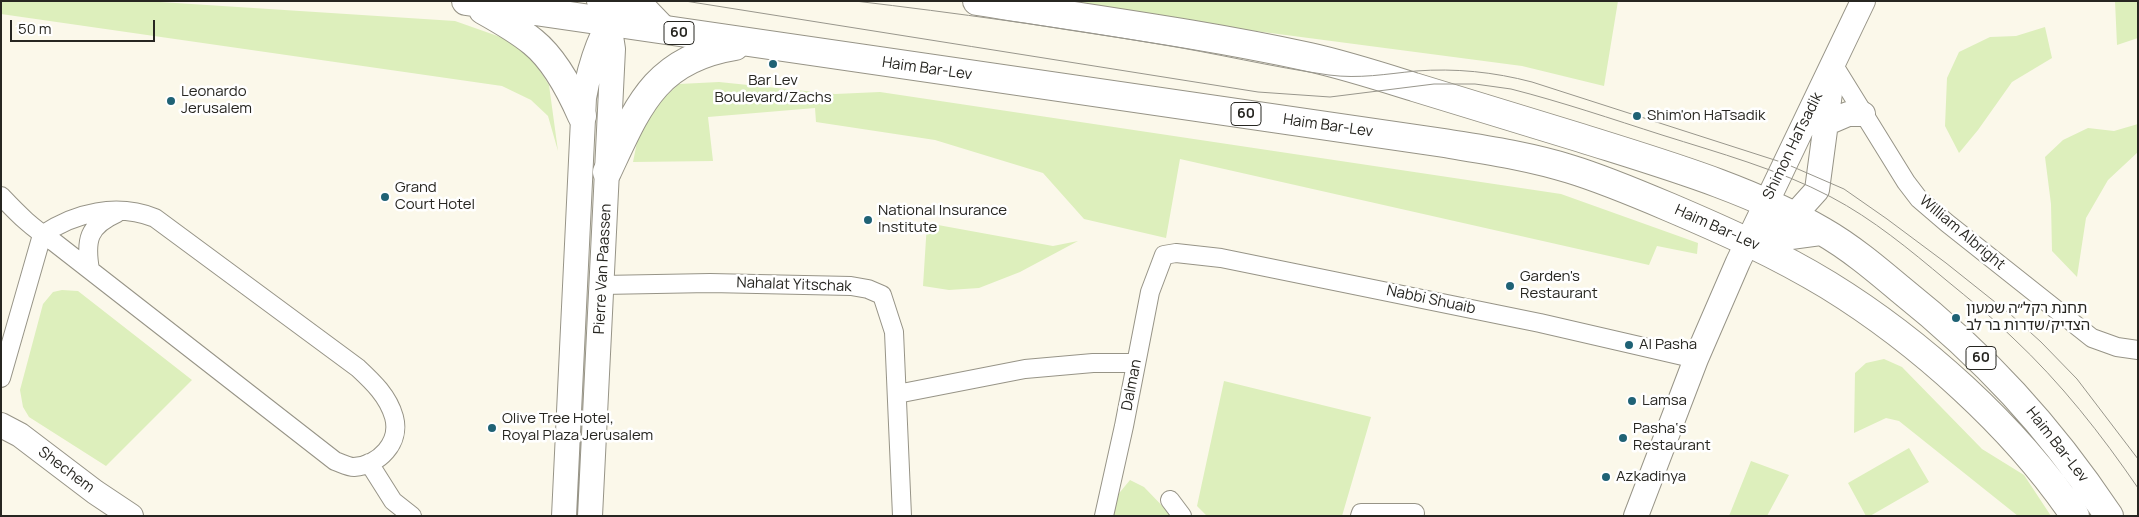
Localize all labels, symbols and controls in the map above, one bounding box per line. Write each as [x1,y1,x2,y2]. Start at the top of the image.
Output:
scale bar [12,10,158,42]
text: 50 m [18,18,52,39]
road number: 60 [664,22,694,44]
street label: Haim Bar-Lev [881,54,973,84]
marker: Bar Lev Boulevard/Zachs [767,58,779,70]
place label: Bar Lev Boulevard/Zachs [714,72,832,107]
place label: Leonardo Jerusalem [181,83,252,118]
street label: Shimon HaTsadik [1759,90,1827,202]
marker: Leonardo Jerusalem [165,95,177,107]
road number: 60 [1231,102,1261,126]
place label: Shim'on HaTsadik [1647,107,1765,125]
marker: Shim'on HaTsadik [1631,110,1643,122]
street label: Haim Bar-Lev [1282,111,1374,141]
place label: Grand Court Hotel [395,179,475,214]
marker: Grand Court Hotel [379,191,391,203]
street label: William Albright [1915,192,2009,274]
street label: Haim Bar-Lev [1672,201,1762,255]
place label: National Insurance Institute [878,202,1007,237]
street label: Pierre Van Paassen [591,203,615,335]
marker: National Insurance Institute [862,214,874,226]
place label: Garden's Restaurant [1520,268,1598,303]
street label: Nahalat Yitschak [736,274,852,296]
marker: Garden's Restaurant [1504,280,1516,292]
street label: Nabbi Shuaib [1385,282,1477,318]
place label: תחנת רקל״ה שמעון הצדיק/שדרות בר לב [1966,300,2090,335]
marker: תחנת רקל״ה שמעון הצדיק/שדרות בר לב [1950,312,1962,324]
place label: Al Pasha [1639,336,1697,354]
marker: Al Pasha [1623,339,1635,351]
road number: 60 [1966,346,1996,369]
street label: Dalman [1118,358,1146,412]
place label: Lamsa [1642,392,1687,410]
marker: Lamsa [1626,395,1638,407]
street label: Haim Bar-Lev [2022,404,2092,486]
place label: Olive Tree Hotel, Royal Plaza Jerusalem [502,410,653,445]
place label: Pasha‘s Restaurant [1633,420,1711,455]
marker: Olive Tree Hotel, Royal Plaza Jerusalem [486,422,498,434]
marker: Pasha‘s Restaurant [1617,432,1629,444]
street label: Shechem [34,443,98,497]
place label: Azkadinya [1616,468,1686,486]
marker: Azkadinya [1600,471,1612,483]

